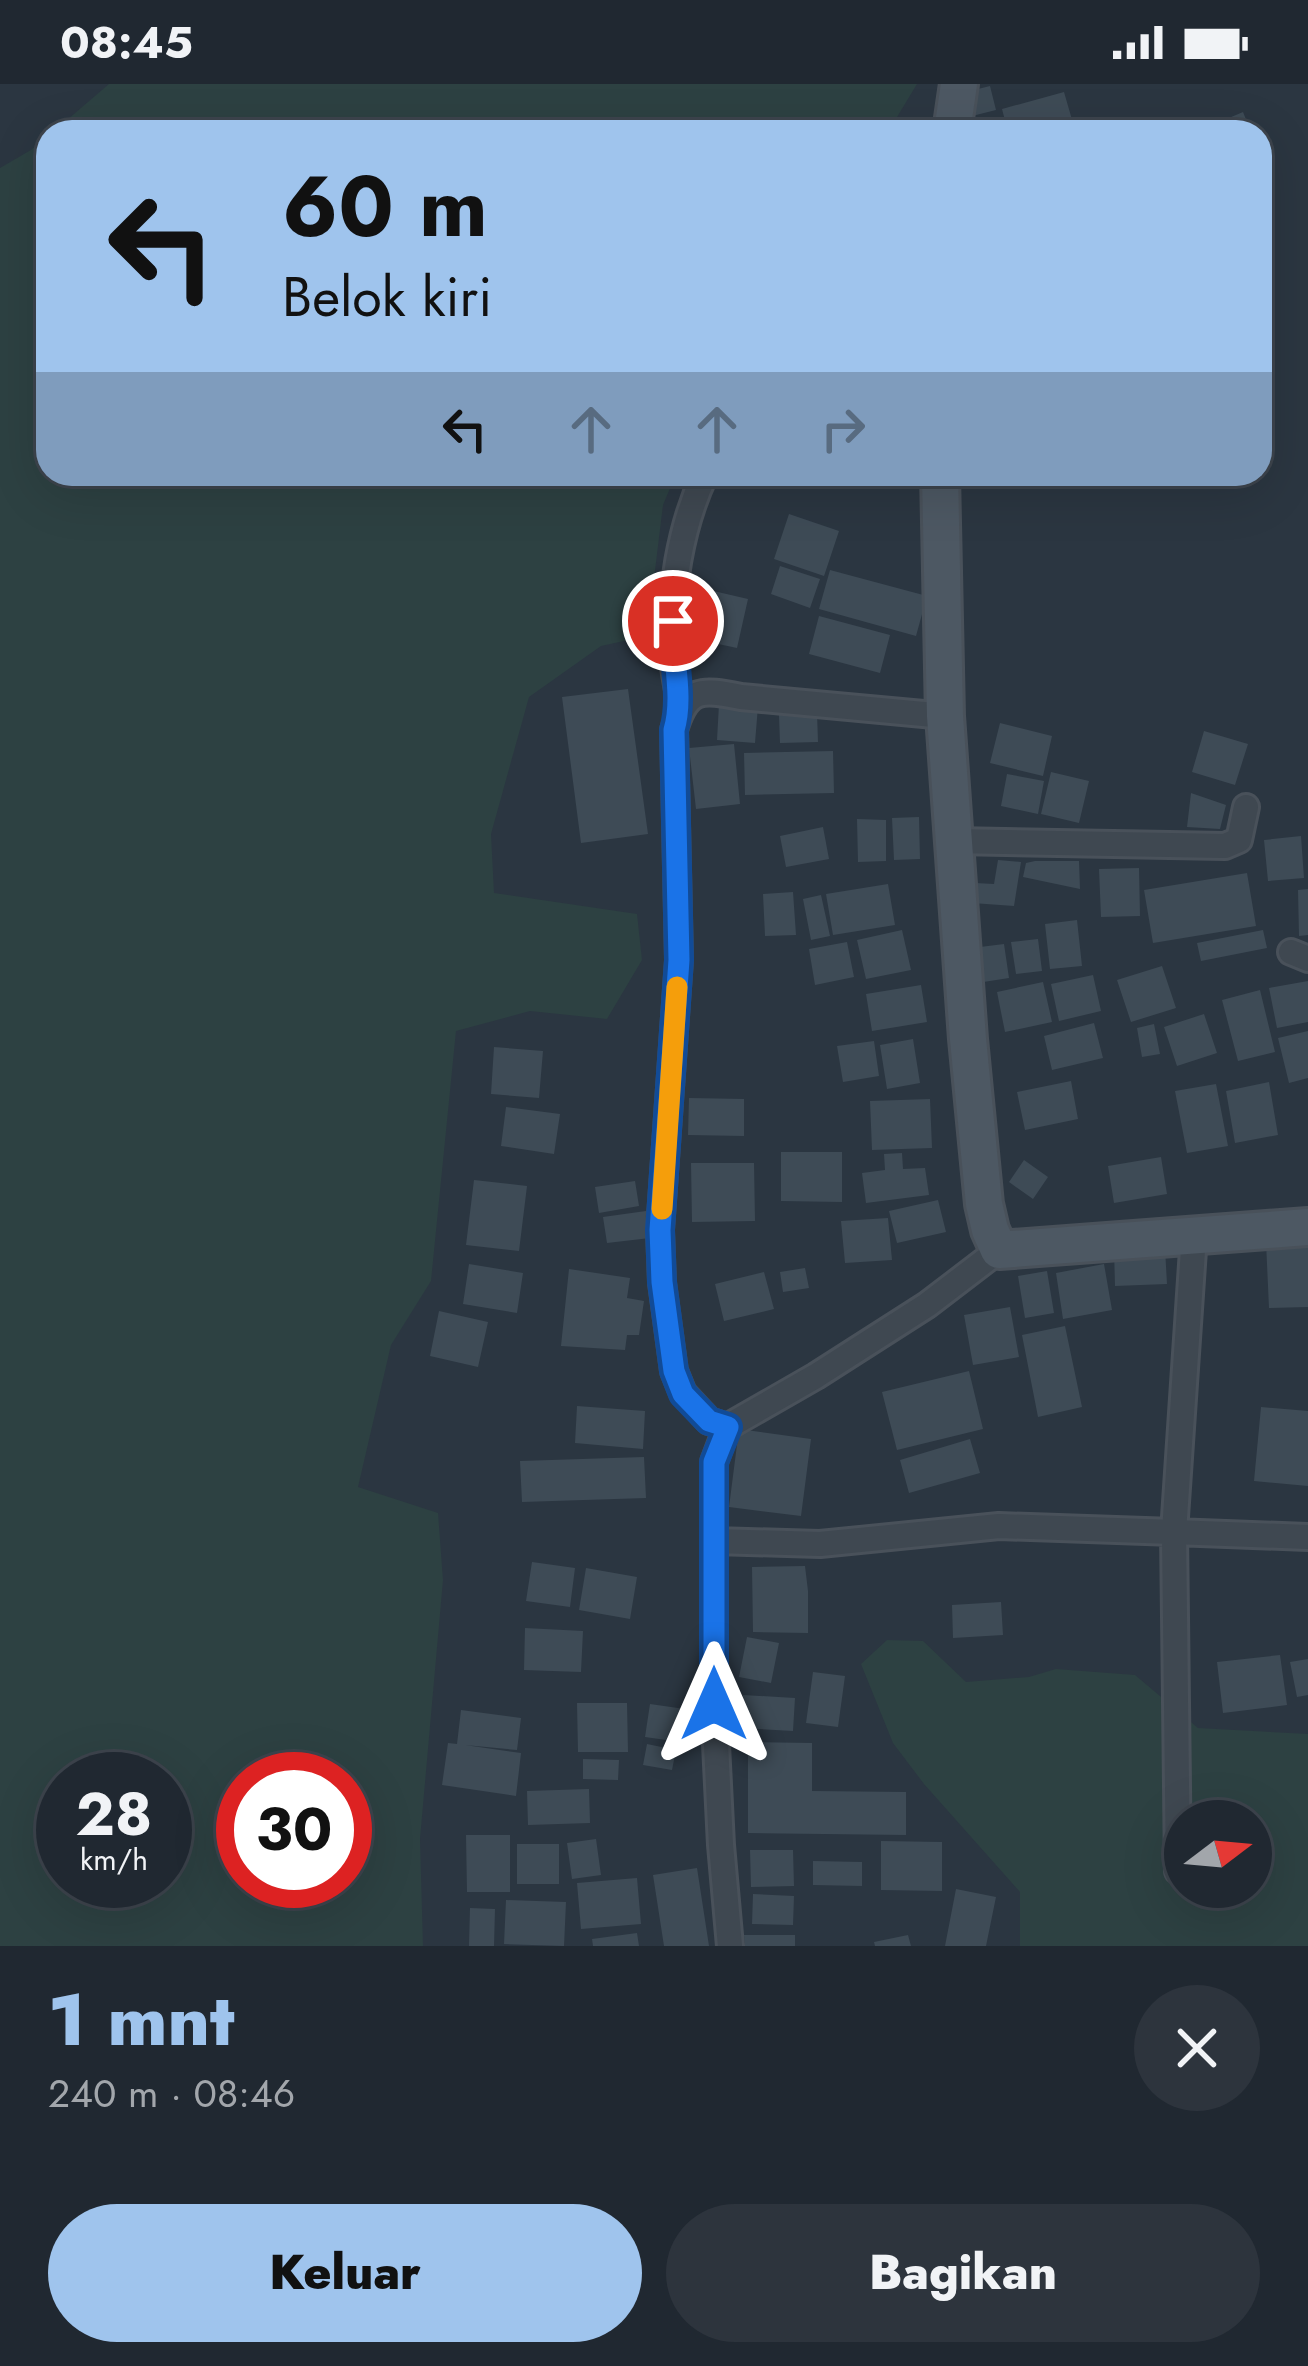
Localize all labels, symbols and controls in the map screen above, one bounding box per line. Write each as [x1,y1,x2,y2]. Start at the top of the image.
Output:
text: 08:45 [60,10,193,75]
text: 60 m [282,146,488,268]
icon: left [84,168,240,324]
text: Belok kiri [282,258,492,336]
icon: left [432,396,498,462]
icon: ahead [558,396,624,462]
icon: ahead [684,396,750,462]
icon: right [810,396,876,462]
pin [622,570,724,672]
icon: arrive [640,588,706,654]
position arrow [651,1641,777,1767]
speed limit sign: 30 [216,1752,372,1908]
text: 28 [76,1771,152,1858]
north arrow [1164,1800,1272,1908]
map controls [1164,1800,1272,1908]
text: km/h [80,1838,148,1881]
text: 1 mnt [48,1968,234,2072]
button: close [1134,1985,1260,2111]
text: 240 m · 08:46 [48,2065,295,2122]
button: Keluar [48,2204,642,2342]
button: Bagikan [666,2204,1260,2342]

